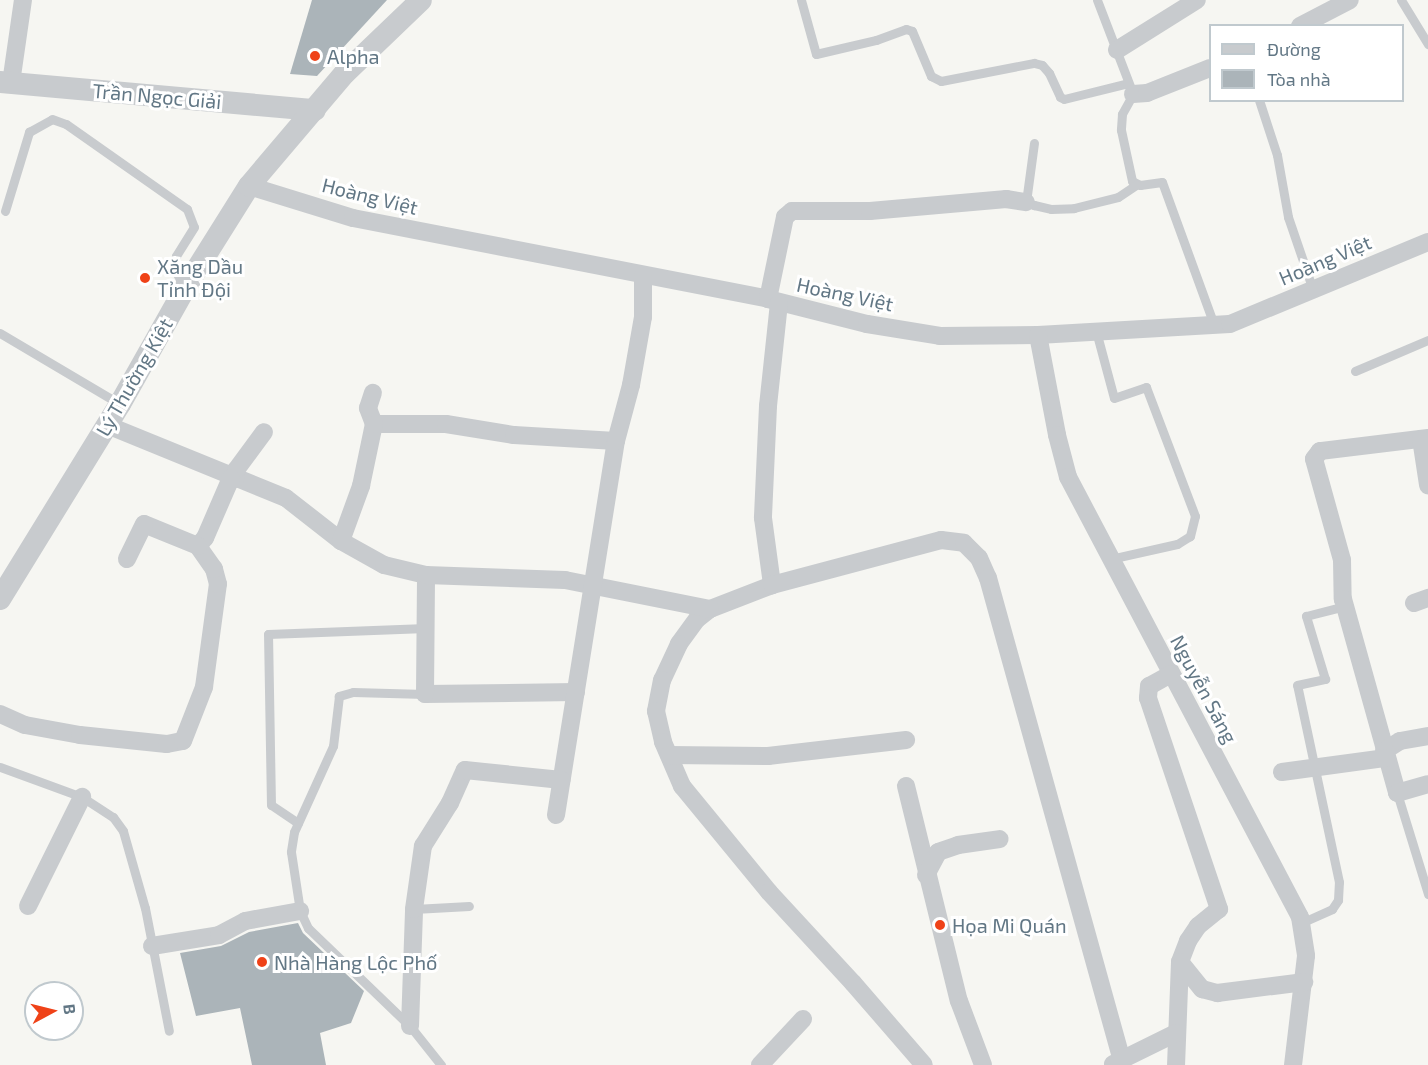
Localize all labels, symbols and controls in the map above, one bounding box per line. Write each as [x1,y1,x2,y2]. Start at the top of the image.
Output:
legend [1209,24,1404,102]
text: Đường [1267,38,1321,60]
place label: Alpha [327,44,380,68]
marker: Alpha [308,49,322,63]
text: Tòa nhà [1267,68,1331,90]
street label: Trần Ngọc Giải [92,78,222,114]
street label: Hoàng Việt [319,172,421,220]
street label: Hoàng Việt [1275,230,1375,290]
place label: Xăng Dầu Tỉnh Đội [157,254,243,301]
marker: Xăng Dầu Tỉnh Đội [138,271,152,285]
street label: Hoàng Việt [794,272,896,316]
street label: Lý Thường Kiệt [90,313,178,441]
street label: Nguyễn Sáng [1165,631,1243,747]
place label: Họa Mi Quán [952,913,1066,937]
marker: Họa Mi Quán [933,918,947,932]
place label: Nhà Hàng Lộc Phố [274,950,437,974]
marker: Nhà Hàng Lộc Phố [255,955,269,969]
north arrow [24,981,84,1041]
text: B [60,1003,80,1015]

